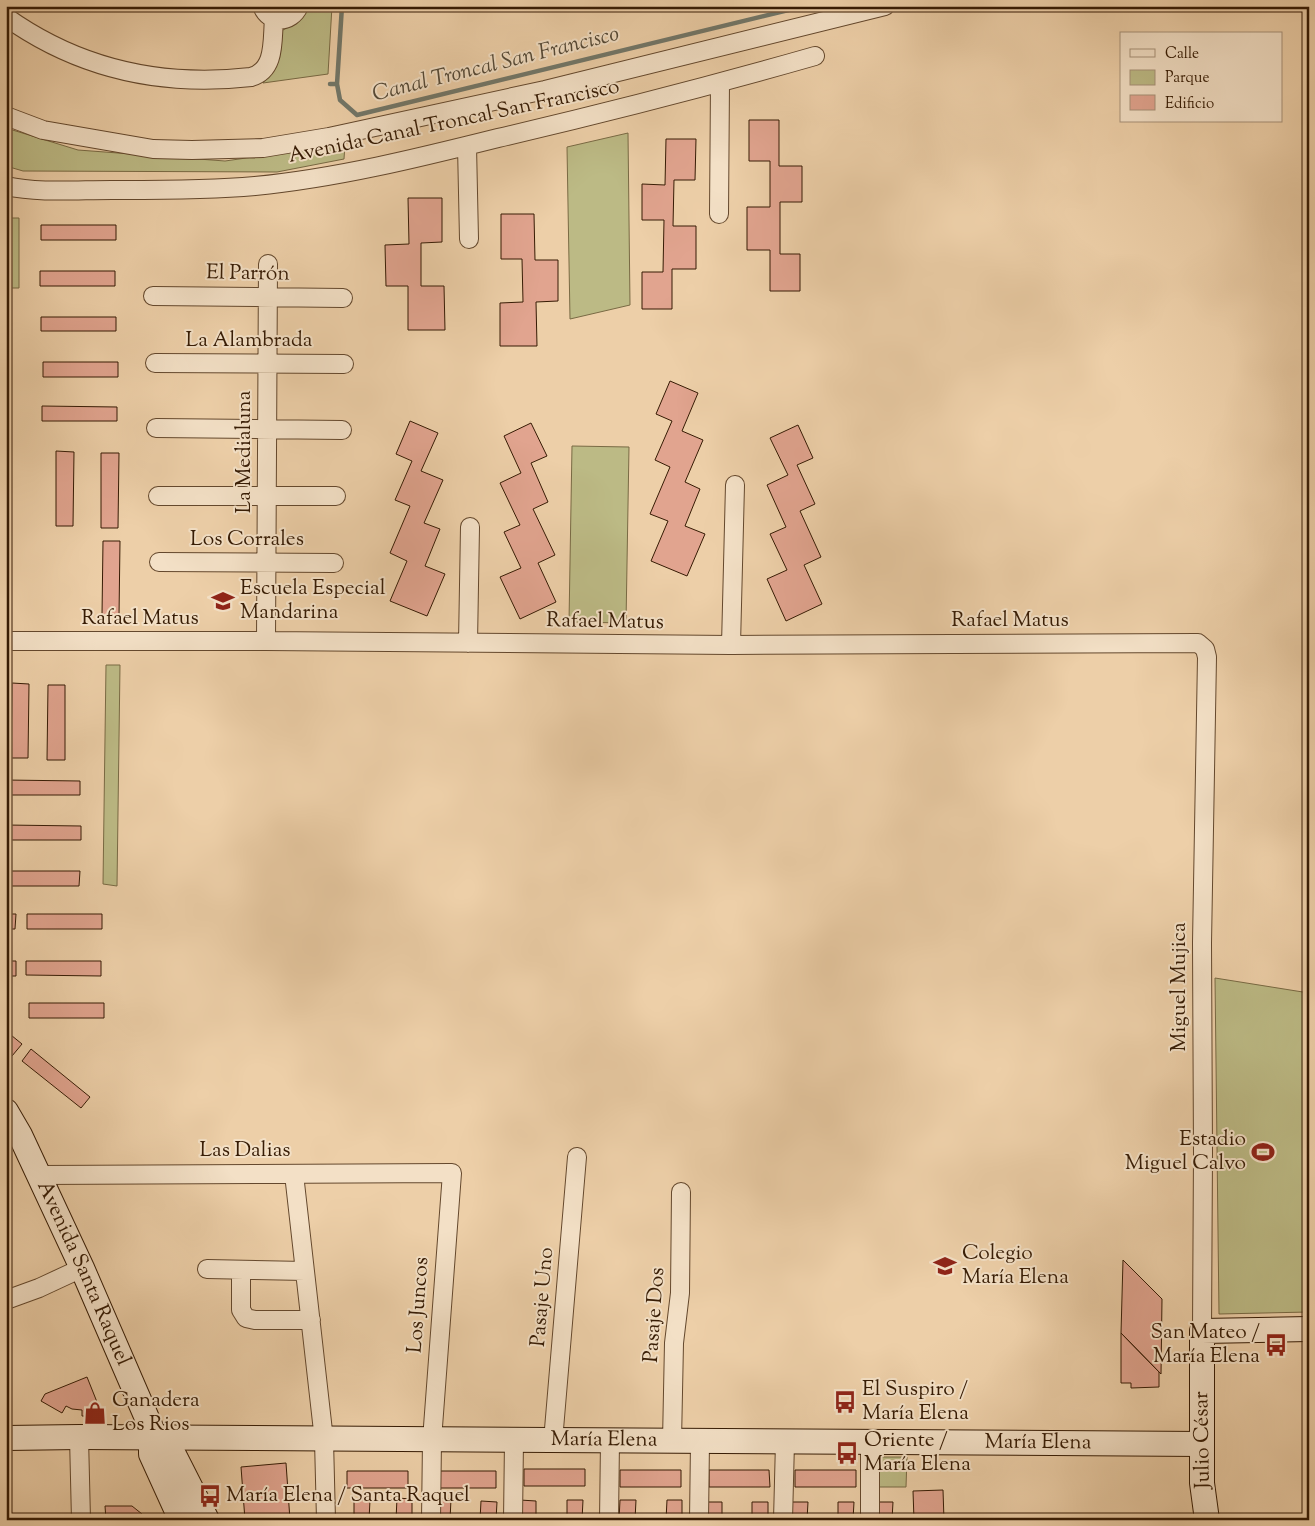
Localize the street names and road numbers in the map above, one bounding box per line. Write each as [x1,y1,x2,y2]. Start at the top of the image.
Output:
street label: Avenida Canal Troncal San Francisco [286,72,622,172]
street label: El Parrón [206,258,290,290]
street label: La Alambrada [186,326,313,356]
street label: La Medialuna [230,390,260,513]
street label: Los Corrales [190,525,304,555]
street label: Rafael Matus [81,604,199,634]
street label: Rafael Matus [546,606,664,638]
street label: Rafael Matus [951,606,1069,636]
street label: Miguel Mujica [1165,922,1195,1052]
street label: Las Dalias [199,1136,291,1166]
street label: Avenida Santa Raquel [28,1176,138,1371]
street label: Pasaje Uno [524,1246,562,1348]
street label: Los Juncos [401,1256,437,1354]
street label: Pasaje Dos [637,1266,673,1364]
street label: Julio César [1187,1391,1219,1490]
street label: María Elena [550,1425,658,1456]
street label: María Elena [984,1428,1092,1458]

